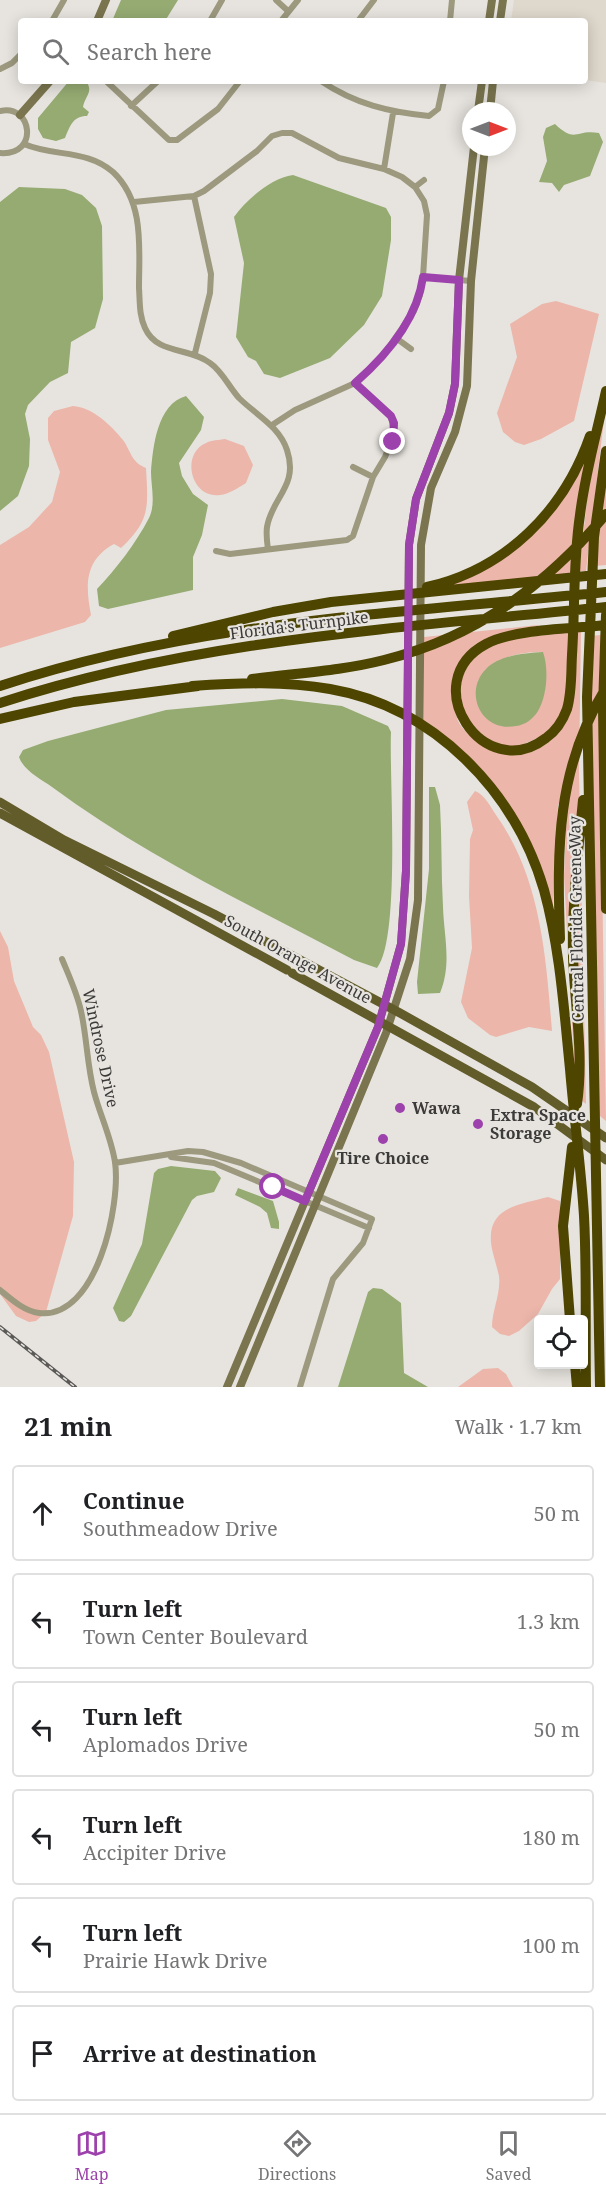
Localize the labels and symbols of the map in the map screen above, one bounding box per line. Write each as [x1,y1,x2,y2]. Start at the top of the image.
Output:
north arrow [462,102,516,156]
route end [379,428,405,454]
street label: Florida's Turnpike [228,606,370,644]
street label: Central Florida GreeneWay [563,815,589,1022]
street label: South Orange Avenue [221,909,375,1009]
street label: Windrose Drive [78,987,124,1109]
place label: Wawa [412,1097,461,1119]
marker: Wawa [393,1101,407,1115]
place label: Extra Space Storage [490,1104,586,1144]
marker: Extra Space Storage [471,1117,485,1131]
marker: Tire Choice [376,1132,390,1146]
place label: Tire Choice [337,1147,429,1169]
route start [259,1173,285,1199]

